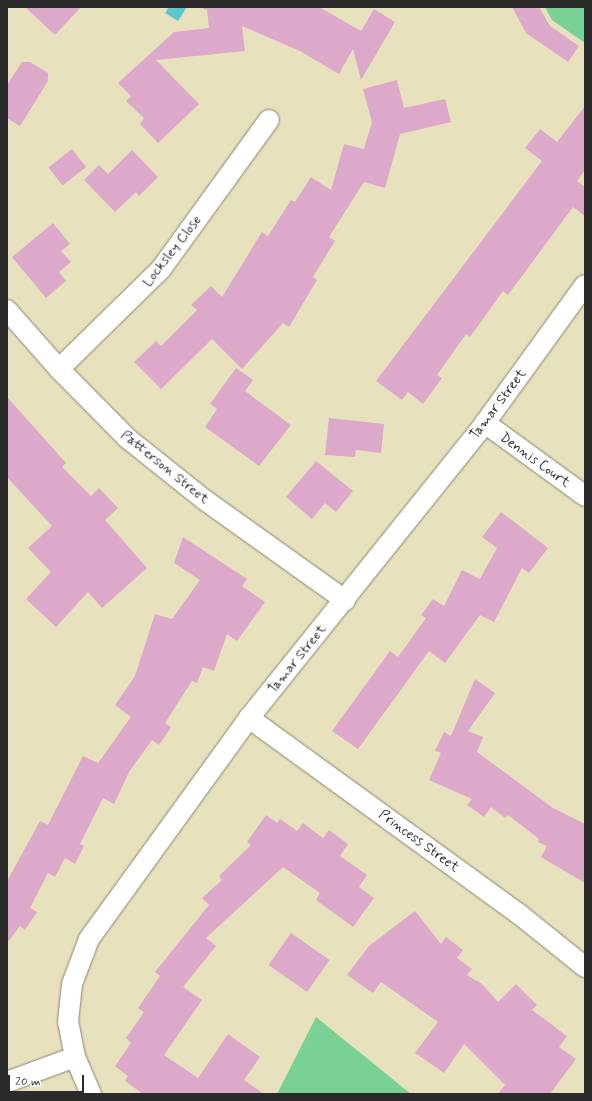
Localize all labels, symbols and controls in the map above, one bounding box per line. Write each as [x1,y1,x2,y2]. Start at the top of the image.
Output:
street label: Locksley Close [139,212,205,290]
street label: Tamar Street [466,365,530,443]
street label: Patterson Street [118,426,212,508]
street label: Dennis Court [497,429,573,491]
street label: Tamar Street [264,621,330,697]
street label: Princess Street [375,806,463,876]
scale bar [10,1067,86,1093]
text: 20 m [15,1074,41,1090]

